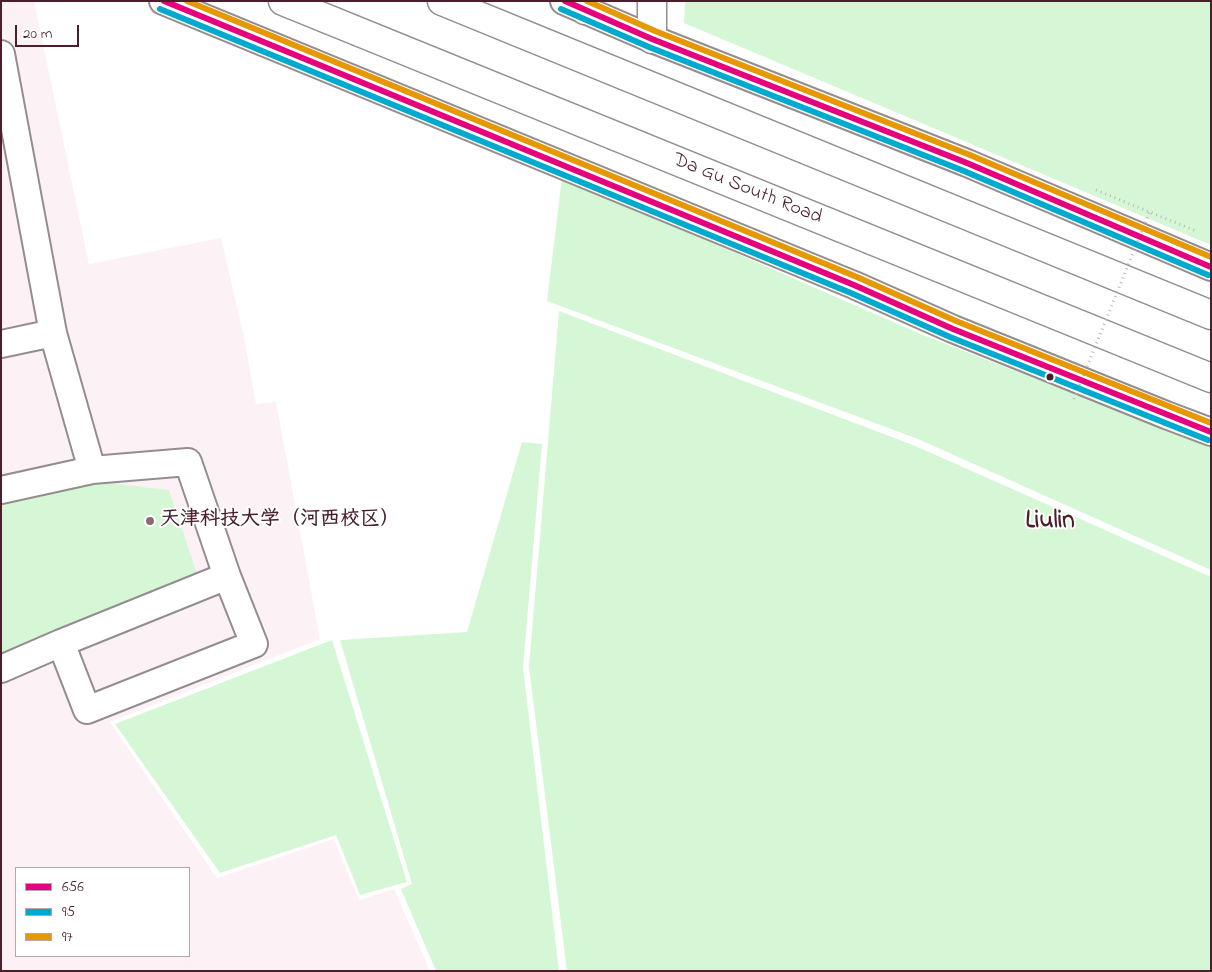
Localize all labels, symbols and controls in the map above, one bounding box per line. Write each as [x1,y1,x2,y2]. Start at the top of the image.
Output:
scale bar [18,15,81,47]
text: 20 m [23,23,52,45]
street label: Da Gu South Road [669,149,825,231]
unlabelled marker [1045,372,1055,382]
district label: Liulin [1026,508,1074,538]
place label: 天津科技大学（河西校区） [160,509,400,533]
marker: 天津科技大学（河西校区） [144,515,156,527]
legend [15,867,190,957]
text: 656 [62,876,84,898]
text: 95 [62,901,75,923]
text: 97 [62,926,73,948]

